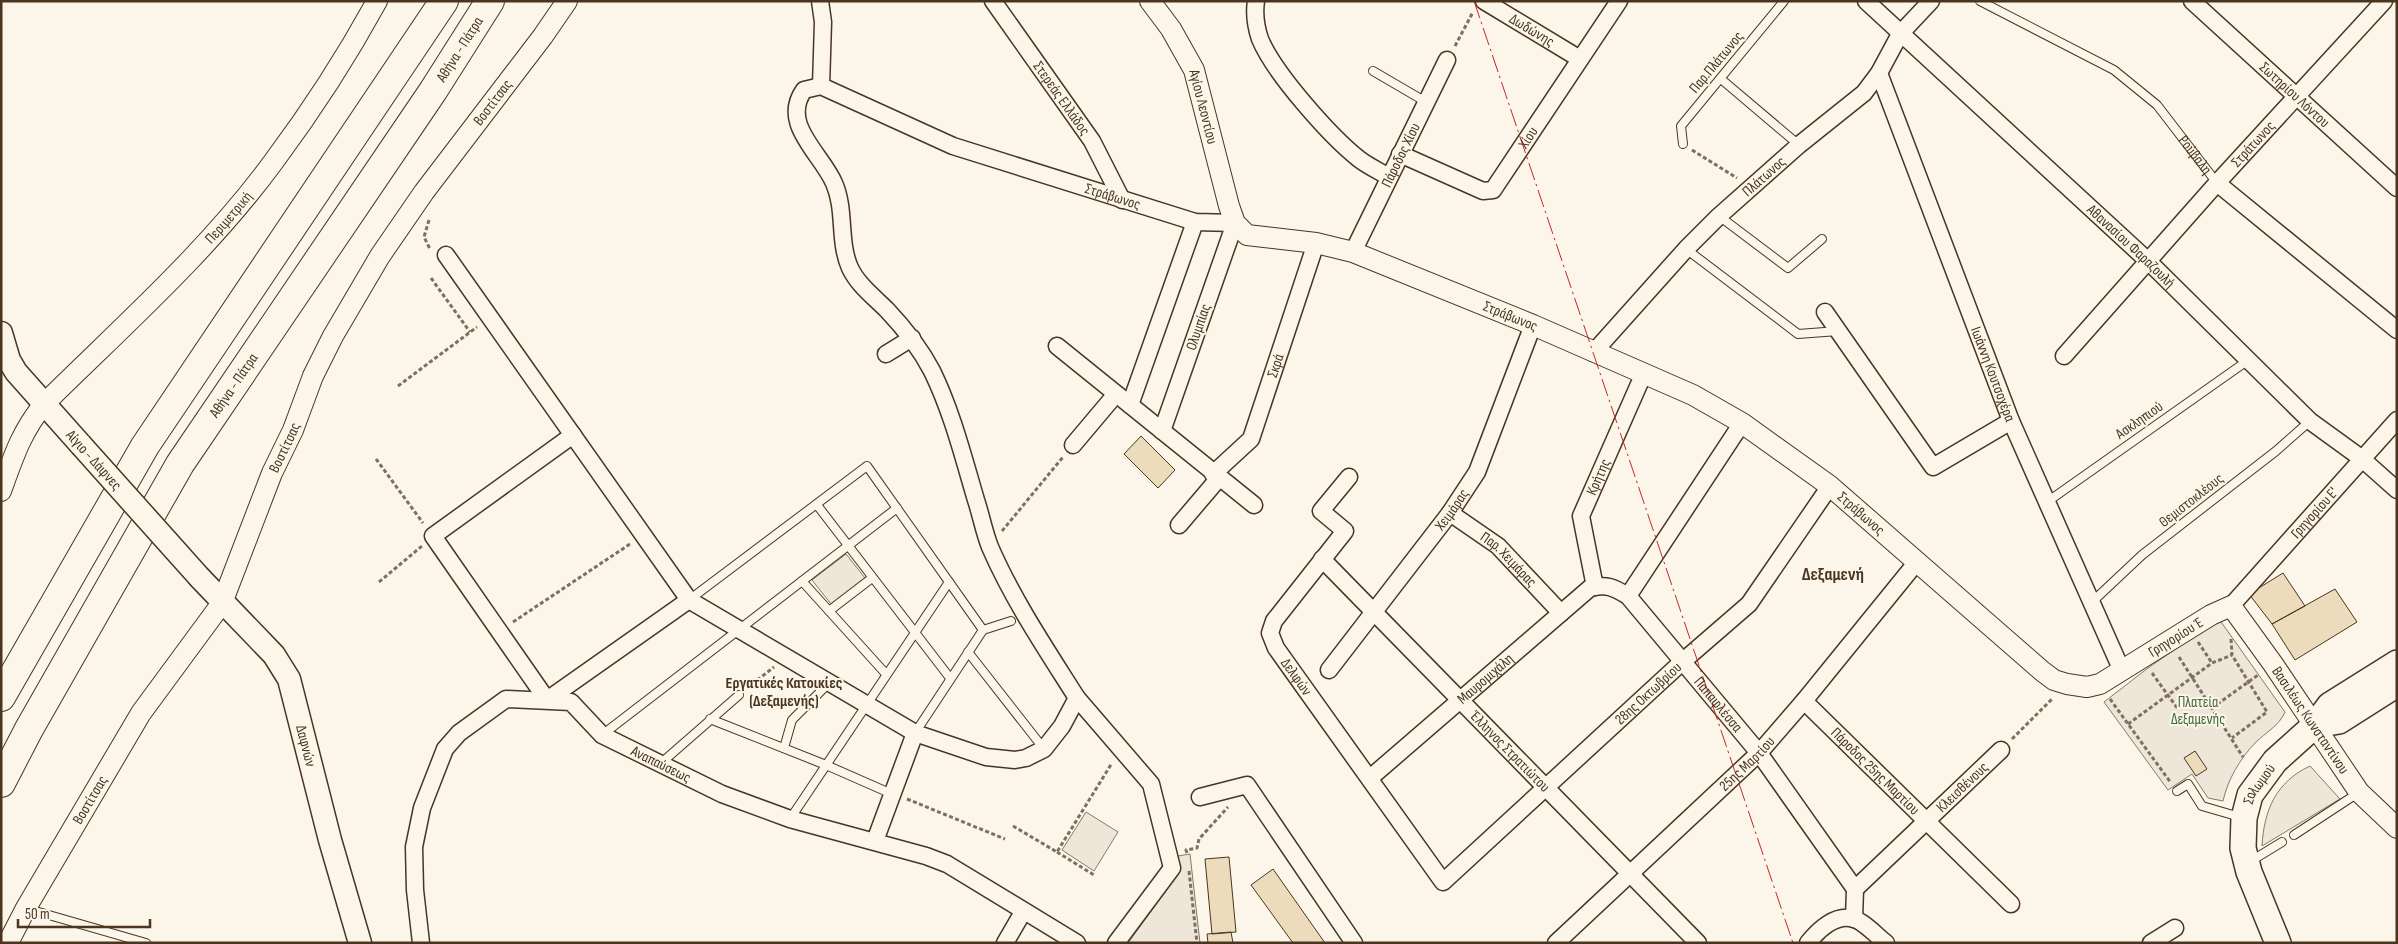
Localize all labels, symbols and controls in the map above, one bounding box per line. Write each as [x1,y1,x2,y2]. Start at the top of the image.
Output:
street label: Δωδώνης [1506,9,1558,51]
street label: Αθήνα - Πάτρα [432,13,488,87]
street label: Παρ.Πλάτωνος [1685,27,1748,97]
street label: Στερεάς Ελλάδος [1029,58,1094,139]
street label: Σωτηρίου Λόντου [2255,58,2334,132]
street label: Αγίου Λεοντίου [1184,67,1222,146]
street label: Βοστίτσας [469,76,517,130]
street label: Στράτωνος [2227,117,2279,171]
street label: Πάροδος Χίου [1377,120,1425,191]
street label: Χίου [1514,123,1543,153]
street label: Ρούβαλη [2174,132,2216,178]
street label: Πλάτωνος [1738,152,1790,201]
street label: Στράβωνος [1083,179,1143,214]
street label: Περιμετρική [201,188,257,248]
street label: Αθανασίου Φαραζουλή [2082,200,2179,292]
street label: Στράβωνος [1480,297,1541,336]
street label: Ολυμπίας [1182,301,1215,353]
street label: Ιωάννη Κουτσοχέρα [1966,324,2020,425]
street label: Αθήνα - Πάτρα [205,349,263,422]
street label: Σκρά [1263,351,1289,380]
street label: Ασκληπιού [2111,397,2167,444]
street label: Βοστίτσας [265,420,305,476]
street label: Αίγιο - Δάφνες [61,425,126,495]
street label: Κρήτης [1582,456,1615,498]
street label: Θεμιστοκλέους [2155,469,2228,532]
street label: Γρηγορίου Ε' [2287,483,2343,543]
street label: Χειμάρας [1430,485,1473,535]
street label: Στράβωνος [1833,488,1889,540]
street label: Παρ. Χειμάρας [1477,528,1541,591]
district label: Δεξαμενή [1802,564,1864,585]
street label: Γρηγορίου Έ [2145,613,2207,662]
street label: Μαυρομιχάλη [1453,649,1517,709]
street label: Δελφών [1276,654,1316,700]
street label: 28ης Οκτωβρίου [1611,658,1686,729]
street label: Βασιλέως Κωνσταντίνου [2267,663,2353,778]
street label: Παπαφλέσσα [1689,673,1747,737]
district label: Εργατικές Κατοικίες (Δεξαμενής) [726,674,843,711]
park label: Πλατεία Δεξαμενής [2171,693,2225,729]
street label: Έλληνος Στρατιώτου [1465,706,1554,796]
street label: Δαφνών [291,723,320,769]
street label: Πάροδος 25ης Μαρτίου [1826,723,1924,819]
street label: 25ης Μαρτίου [1715,733,1779,795]
street label: Αναπαύσεως [627,741,694,787]
street label: Κλεισθένους [1932,758,1993,817]
street label: Σολωμού [2239,760,2280,806]
street label: Βοστίτσας [69,772,112,828]
scale bar [18,896,150,928]
text: 50 m [25,905,50,924]

